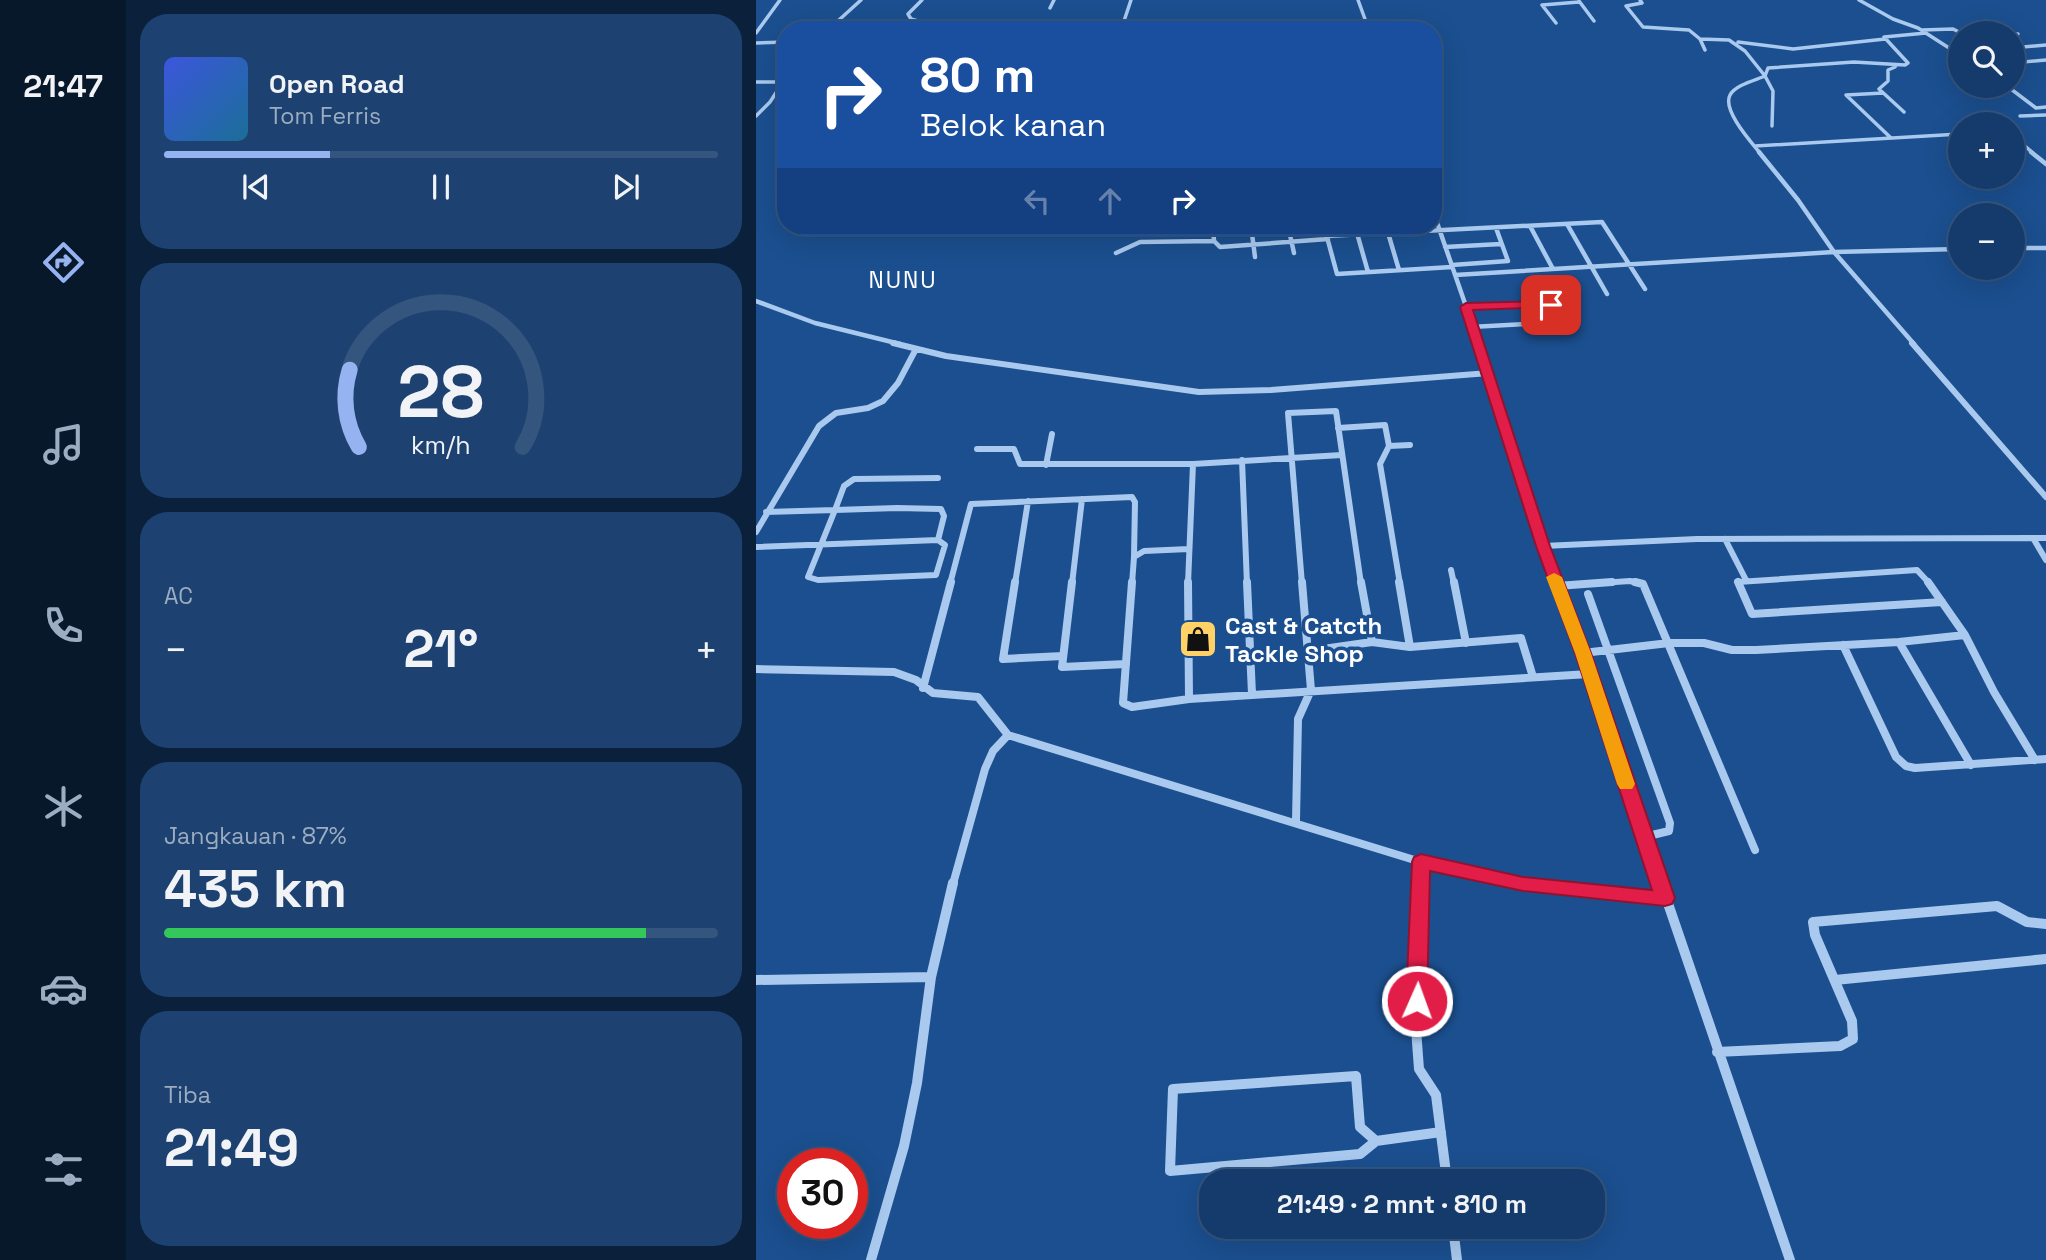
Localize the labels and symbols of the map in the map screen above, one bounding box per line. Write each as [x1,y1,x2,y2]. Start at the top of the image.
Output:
district label: NUNU [868,265,938,295]
pin [1521,275,1581,335]
place label: Cast & Catcth Tackle Shop [1225,610,1382,669]
shop icon: Cast & Catcth Tackle Shop [1177,618,1219,660]
position arrow [1380,964,1454,1038]
speed limit sign: 30 [777,1148,868,1239]

